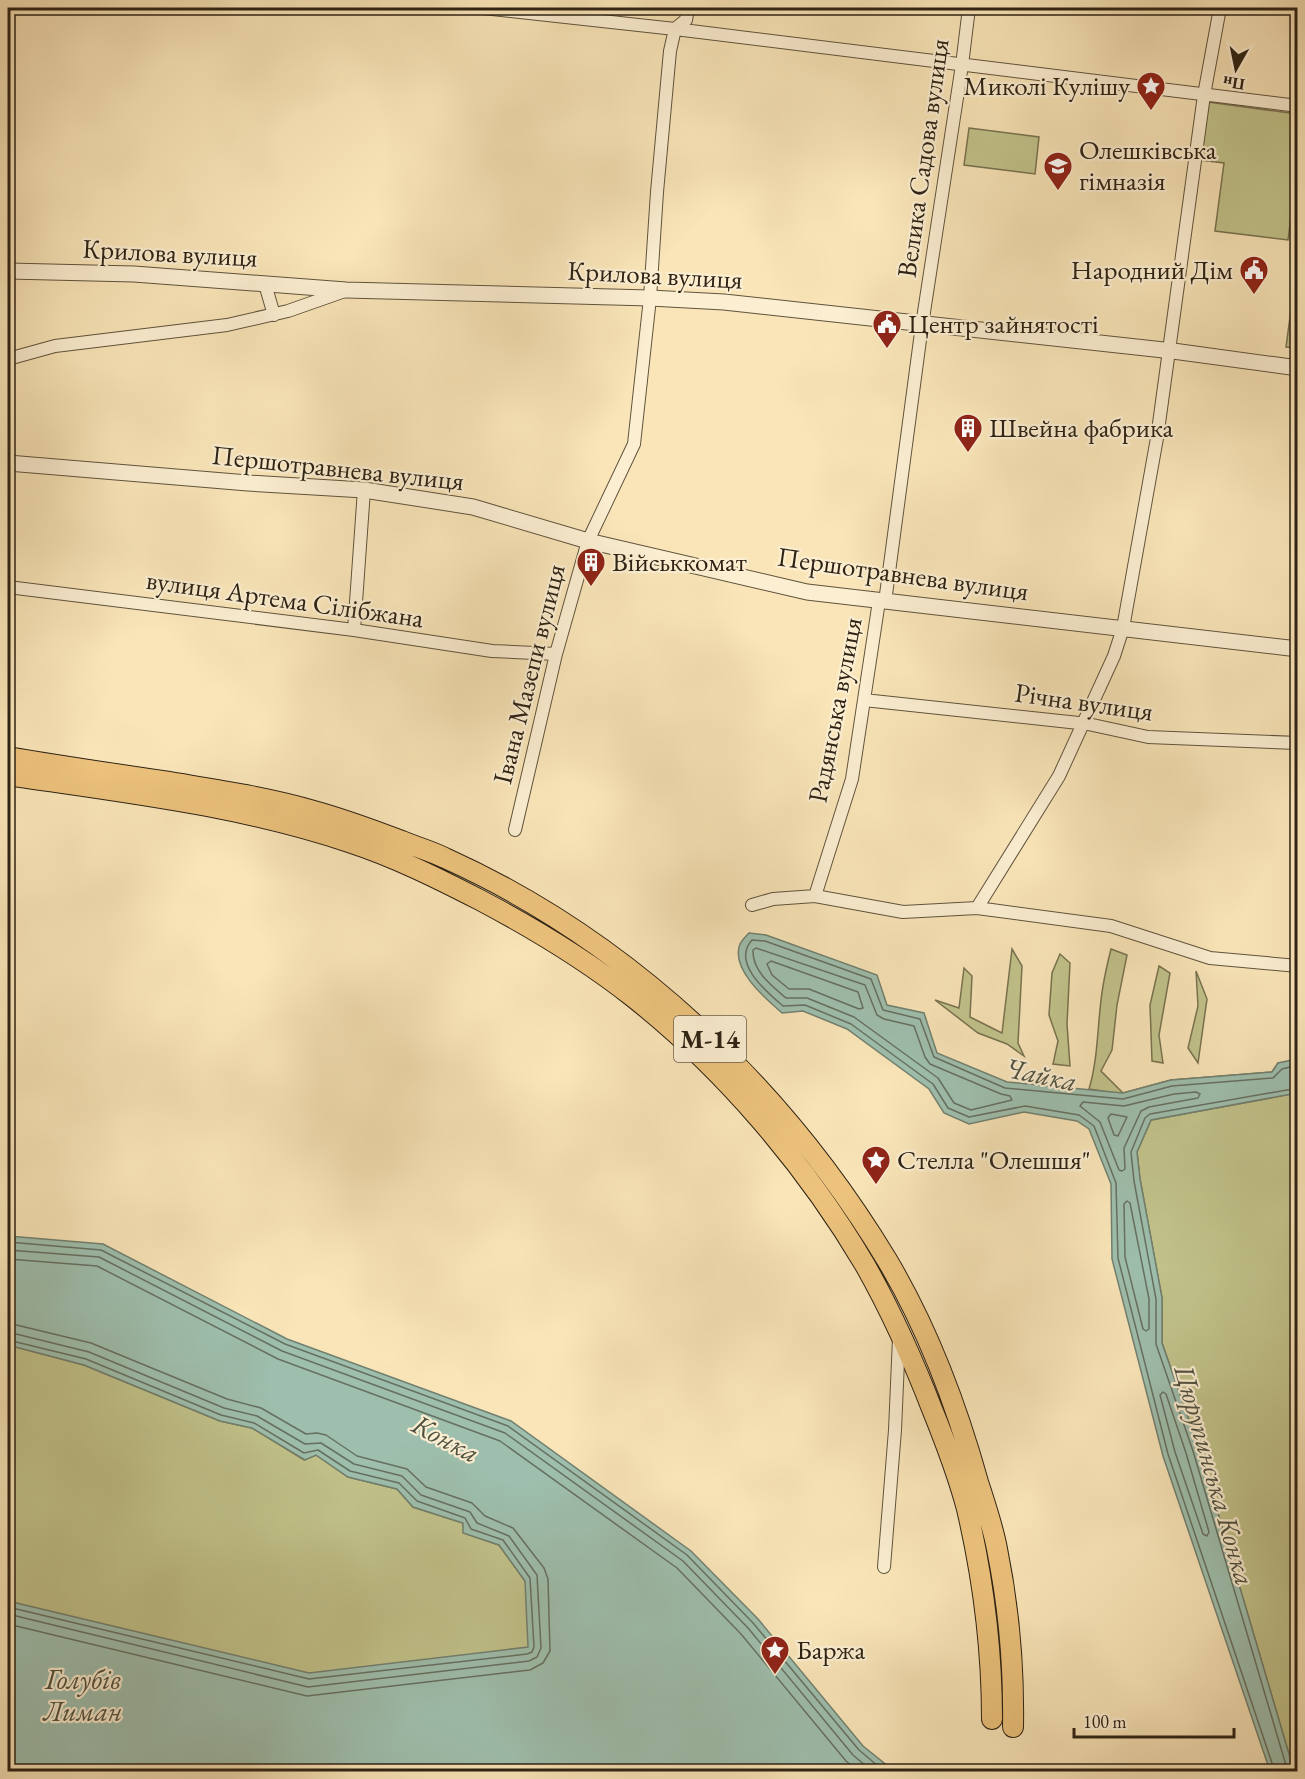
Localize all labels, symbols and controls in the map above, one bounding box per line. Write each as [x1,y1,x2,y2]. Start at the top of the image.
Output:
street label: Велика Садова вулиця [888,36,957,280]
north arrow [1206,39,1266,99]
place label: Миколі Кулішу [963,68,1130,103]
place icon: Миколі Кулішу [1135,70,1167,112]
text: Пн [1221,71,1246,95]
place label: Олешківська гімназія [1079,132,1217,198]
school or university icon: Олешківська гімназія [1042,150,1074,192]
street label: Крилова вулиця [81,230,259,275]
street label: Крилова вулиця [566,252,744,297]
place label: Народний Дім [1071,252,1233,287]
public building icon: Народний Дім [1238,254,1270,296]
place label: Центр зайнятості [908,306,1099,341]
public building icon: Центр зайнятості [871,308,903,350]
place label: Швейна фабрика [989,410,1174,445]
building icon: Швейна фабрика [952,412,984,454]
street label: Першотравнева вулиця [210,437,466,498]
street label: Першотравнева вулиця [775,539,1031,608]
place label: Військкомат [612,544,747,579]
building icon: Військкомат [575,546,607,588]
street label: Івана Мазепи вулиця [484,560,573,787]
street label: вулиця Артема Сілібжана [144,562,426,635]
street label: Радянська вулиця [799,614,870,805]
street label: Річна вулиця [1013,674,1155,729]
road number: М-14 [674,1016,746,1062]
water label: Чайка [1002,1049,1080,1099]
place label: Стелла "Олешшя" [897,1142,1091,1177]
place icon: Стелла "Олешшя" [860,1144,892,1186]
water label: Цюрупинська Конка [1166,1360,1264,1590]
water label: Конка [405,1405,486,1471]
place label: Баржа [796,1632,865,1667]
place icon: Баржа [759,1634,791,1676]
water label: Голубів Лиман [41,1661,123,1729]
scale bar [1074,1701,1234,1739]
text: 100 m [1083,1710,1127,1733]

